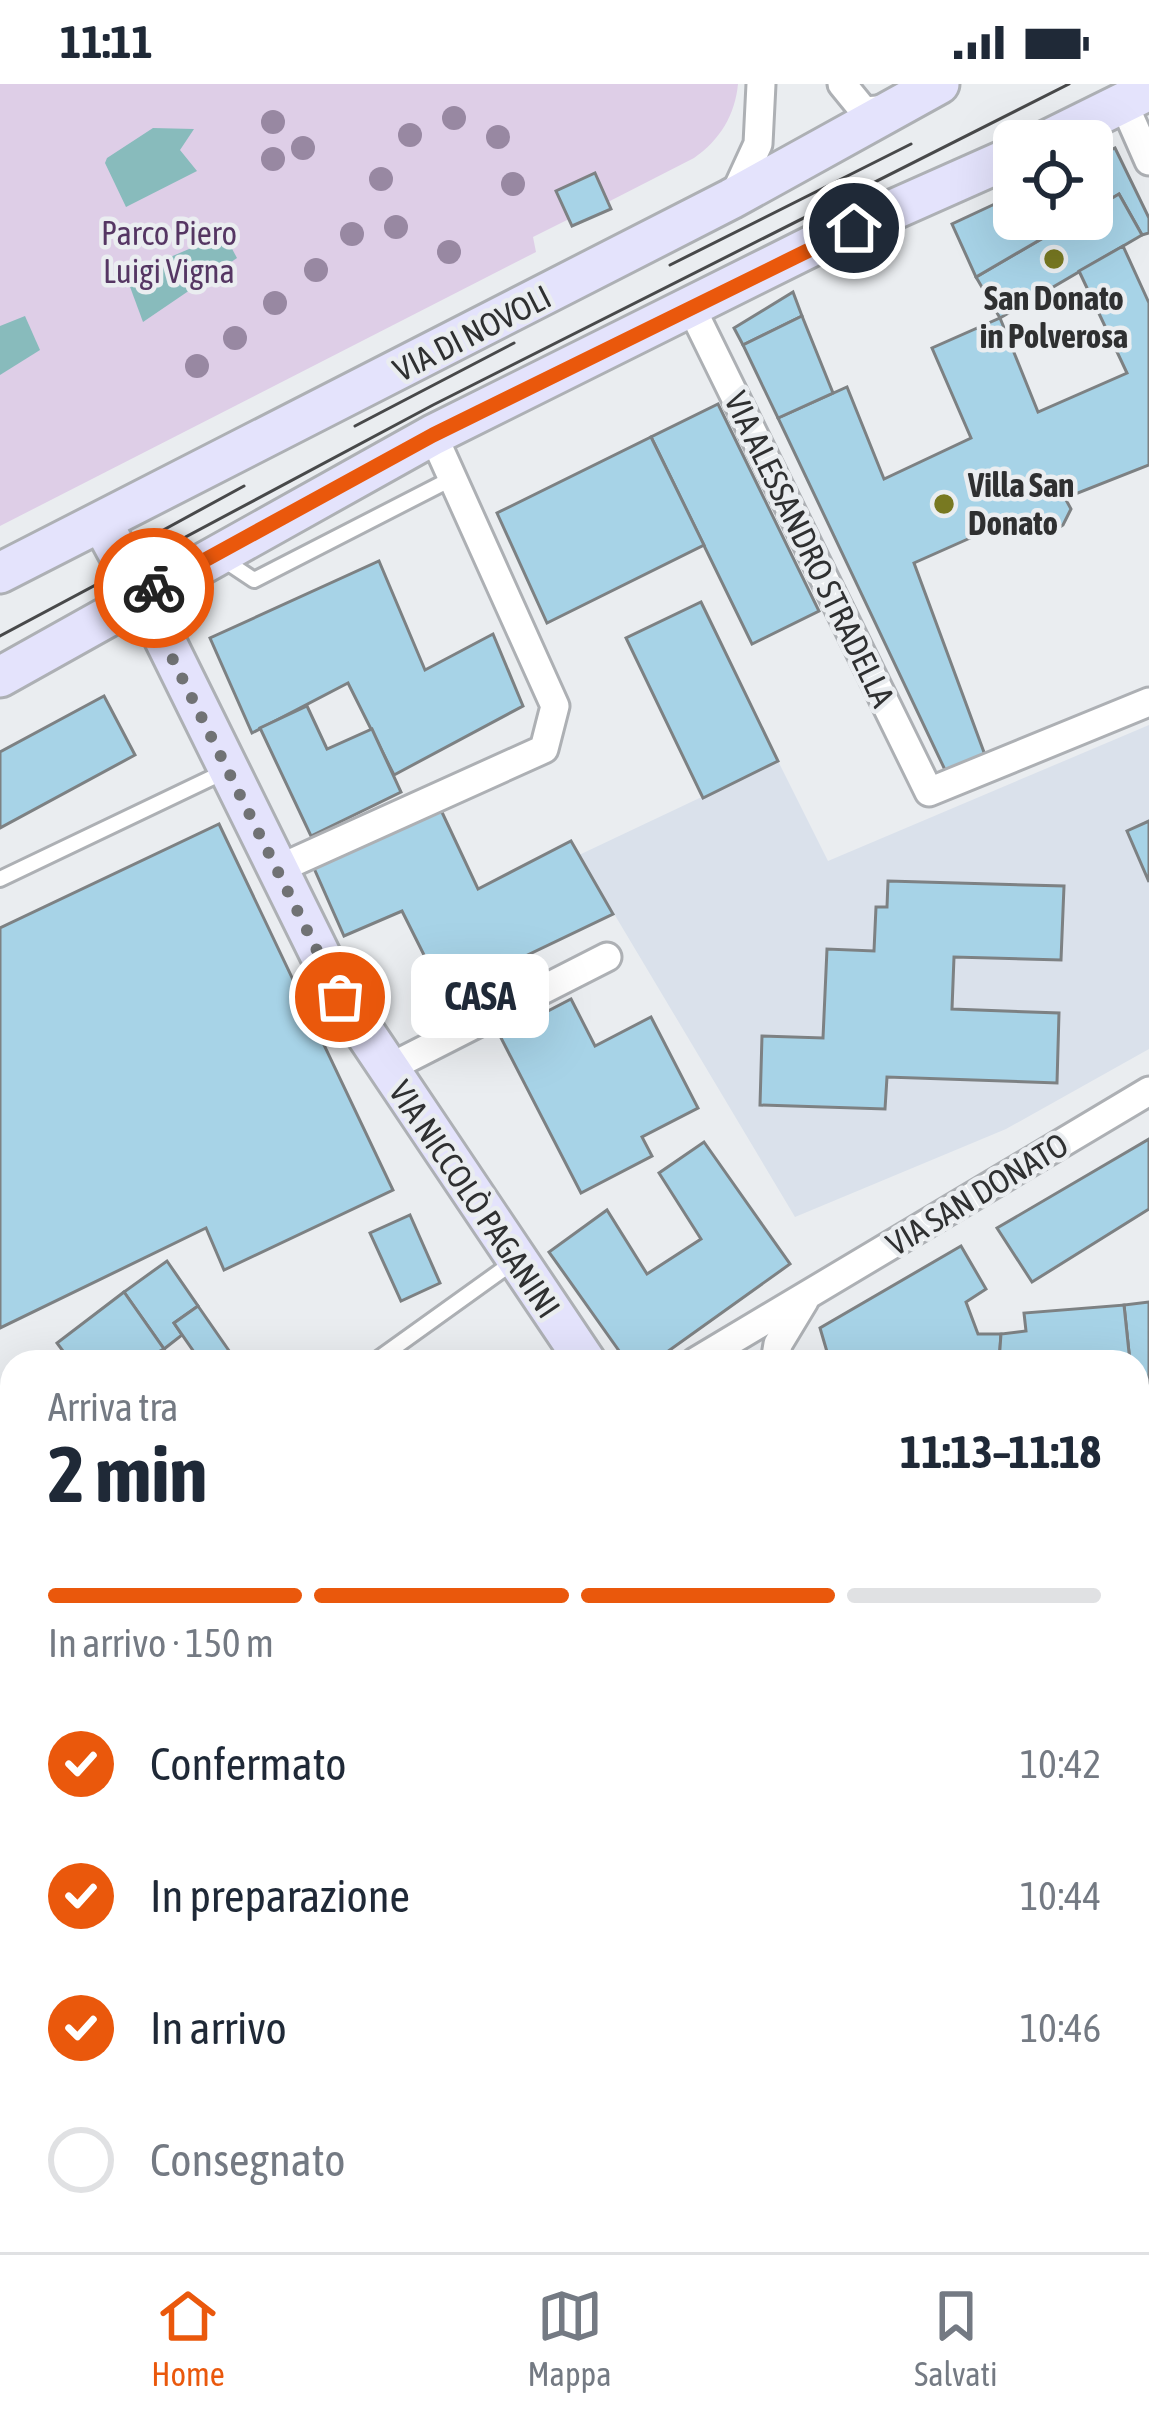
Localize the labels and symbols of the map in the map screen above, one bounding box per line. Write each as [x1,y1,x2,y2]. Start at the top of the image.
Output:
pin [803,177,905,279]
park label: Parco Piero Luigi Vigna [101,214,237,290]
marker: San Donato in Polverosa [1041,246,1067,272]
street label: VIA DI NOVOLI [387,277,557,389]
place label: San Donato in Polverosa [980,279,1128,355]
street label: VIA ALESSANDRO STRADELLA [717,385,903,713]
place label: Villa San Donato [967,466,1074,542]
marker: Villa San Donato [931,491,957,517]
courier [94,528,214,648]
pin [289,946,391,1048]
callout: CASA [412,955,550,1039]
street label: VIA NICCOLÒ PAGANINI [382,1073,568,1325]
street label: VIA SAN DONATO [880,1125,1074,1263]

